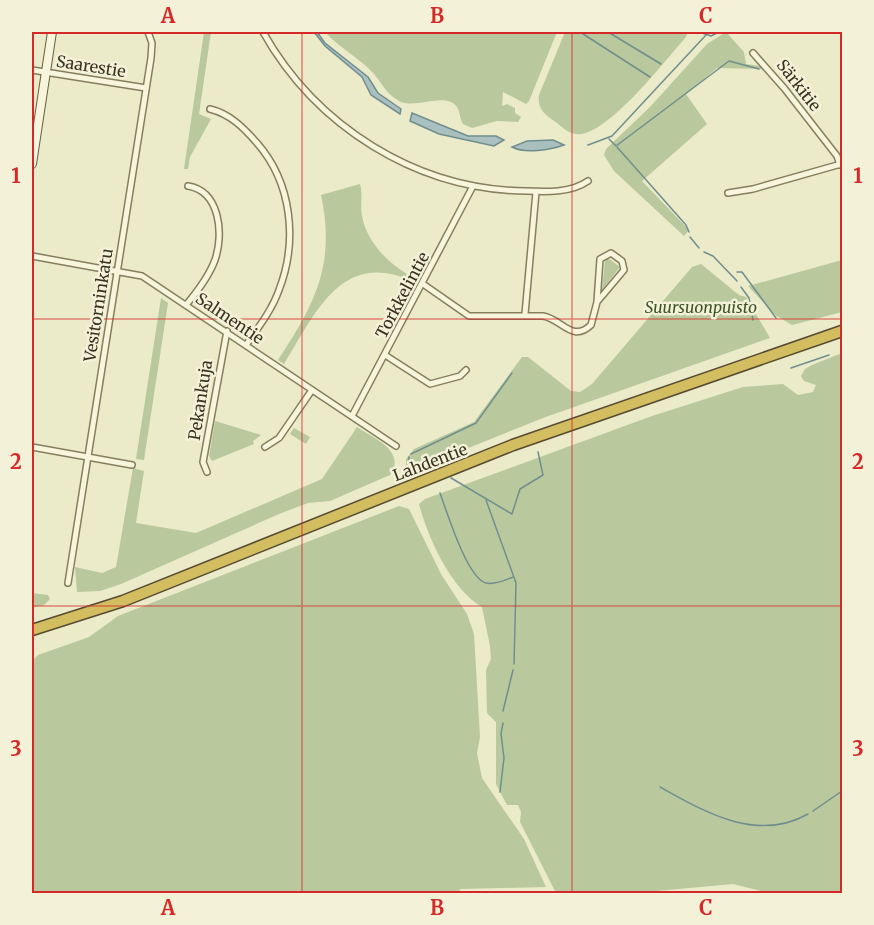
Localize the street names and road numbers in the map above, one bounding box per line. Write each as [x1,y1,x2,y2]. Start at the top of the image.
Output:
street label: Saarestie [55,51,127,81]
street label: Särkitie [773,55,825,115]
street label: Vesitorninkatu [79,247,117,364]
street label: Torkkelintie [371,248,433,342]
street label: Salmentie [192,288,268,348]
street label: Pekankuja [184,358,216,442]
street label: Lahdentie [390,439,470,485]

